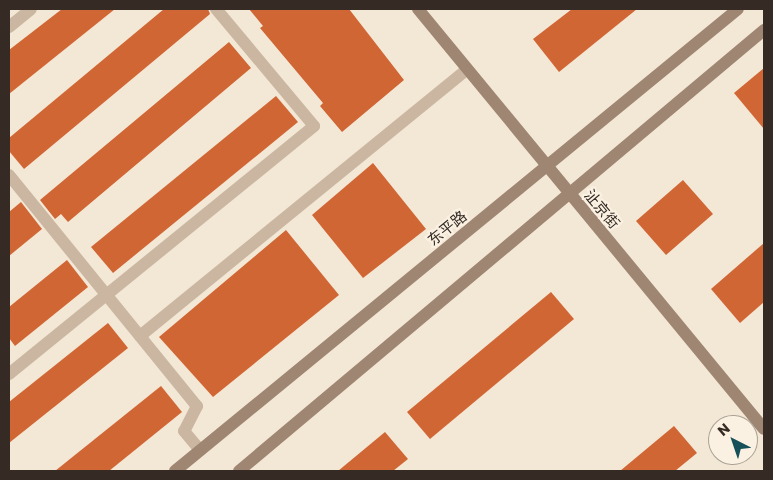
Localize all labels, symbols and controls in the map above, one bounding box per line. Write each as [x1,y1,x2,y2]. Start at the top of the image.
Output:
street label: 沚京街 [581,186,623,232]
street label: 东平路 [424,207,470,249]
north arrow [708,415,758,465]
text: N [713,418,734,440]

